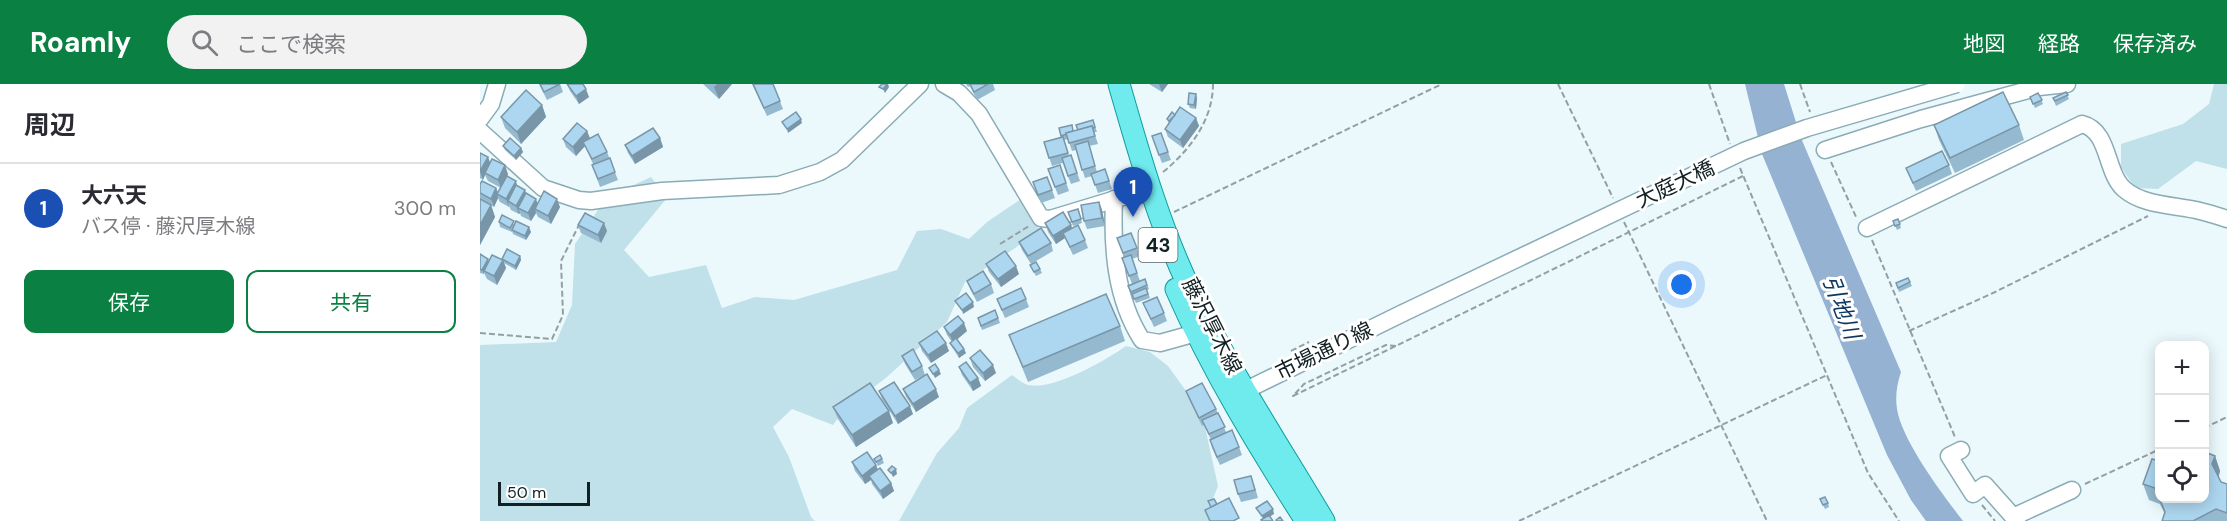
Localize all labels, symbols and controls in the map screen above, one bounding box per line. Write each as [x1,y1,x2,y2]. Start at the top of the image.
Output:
search box [167,15,587,69]
text: Roamly [30,24,131,61]
icon: search [188,26,221,59]
text: ここで検索 [236,30,346,59]
text: 地図 [1963,30,2005,58]
text: 経路 [2038,30,2080,58]
text: 保存済み [2113,30,2197,58]
text: 周辺 [24,108,76,142]
street label: 大庭大橋 [1631,154,1719,214]
pin: 1 [1114,168,1152,217]
text: 大六天 [81,181,147,210]
text: 1 [40,195,47,221]
text: 300 m [394,195,456,221]
text: バス停 · 藤沢厚木線 [81,213,256,239]
road number: 43 [1138,228,1178,262]
button: 保存 [24,270,234,333]
button: 共有 [246,270,456,333]
your location [1667,270,1696,299]
water label: 引地川 [1816,271,1868,345]
street label: 藤沢厚木線 [1176,273,1248,379]
street label: 市場通り線 [1271,315,1377,387]
map controls [2155,341,2209,503]
button: + [2155,341,2209,395]
button: − [2155,395,2209,449]
button: locate [2155,449,2209,503]
scale bar [498,479,590,506]
text: 50 m [507,482,546,503]

